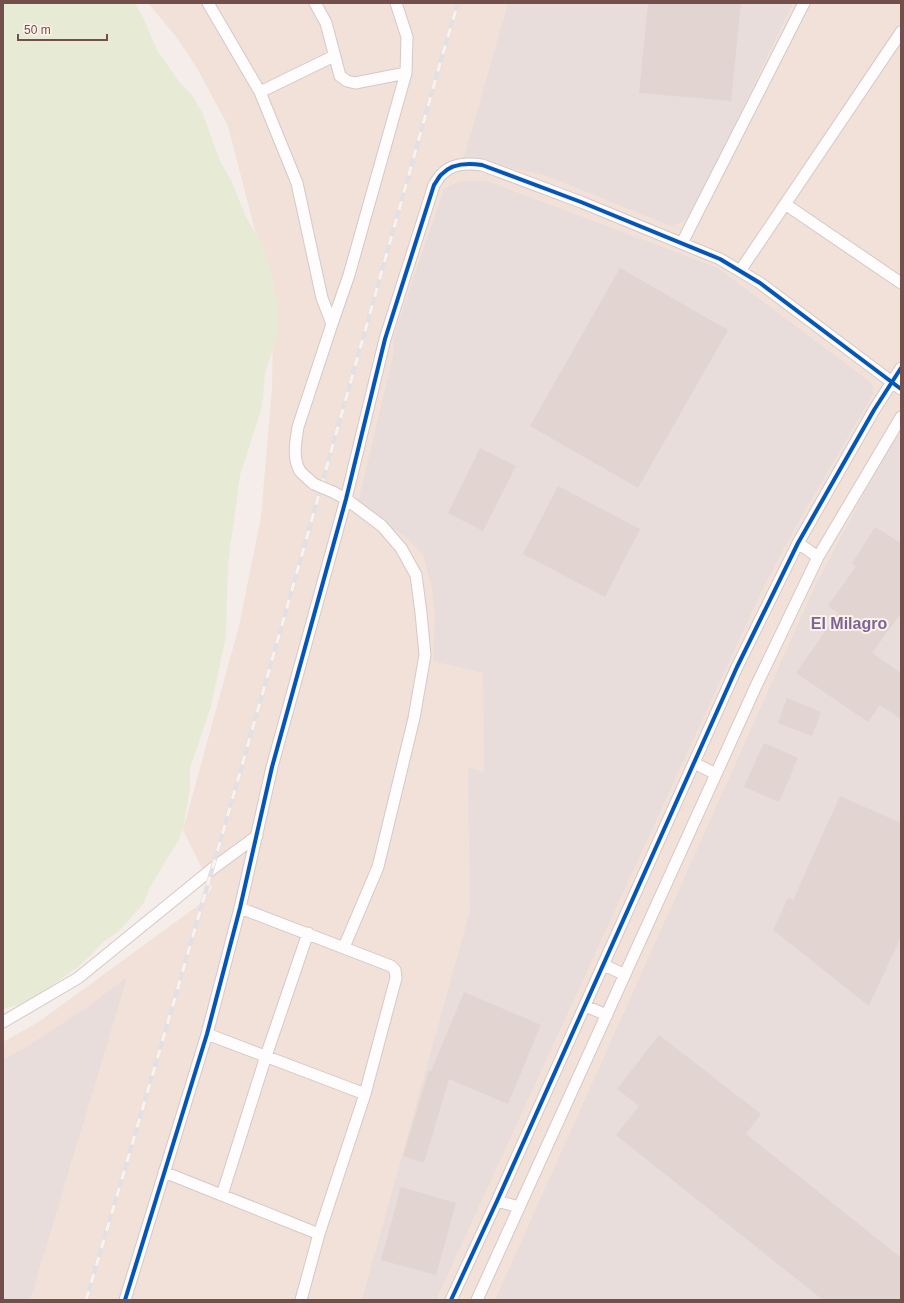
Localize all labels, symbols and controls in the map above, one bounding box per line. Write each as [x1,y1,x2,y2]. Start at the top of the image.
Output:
scale bar [18,16,107,42]
text: 50 m [24,23,51,37]
district label: El Milagro [811,615,887,632]

